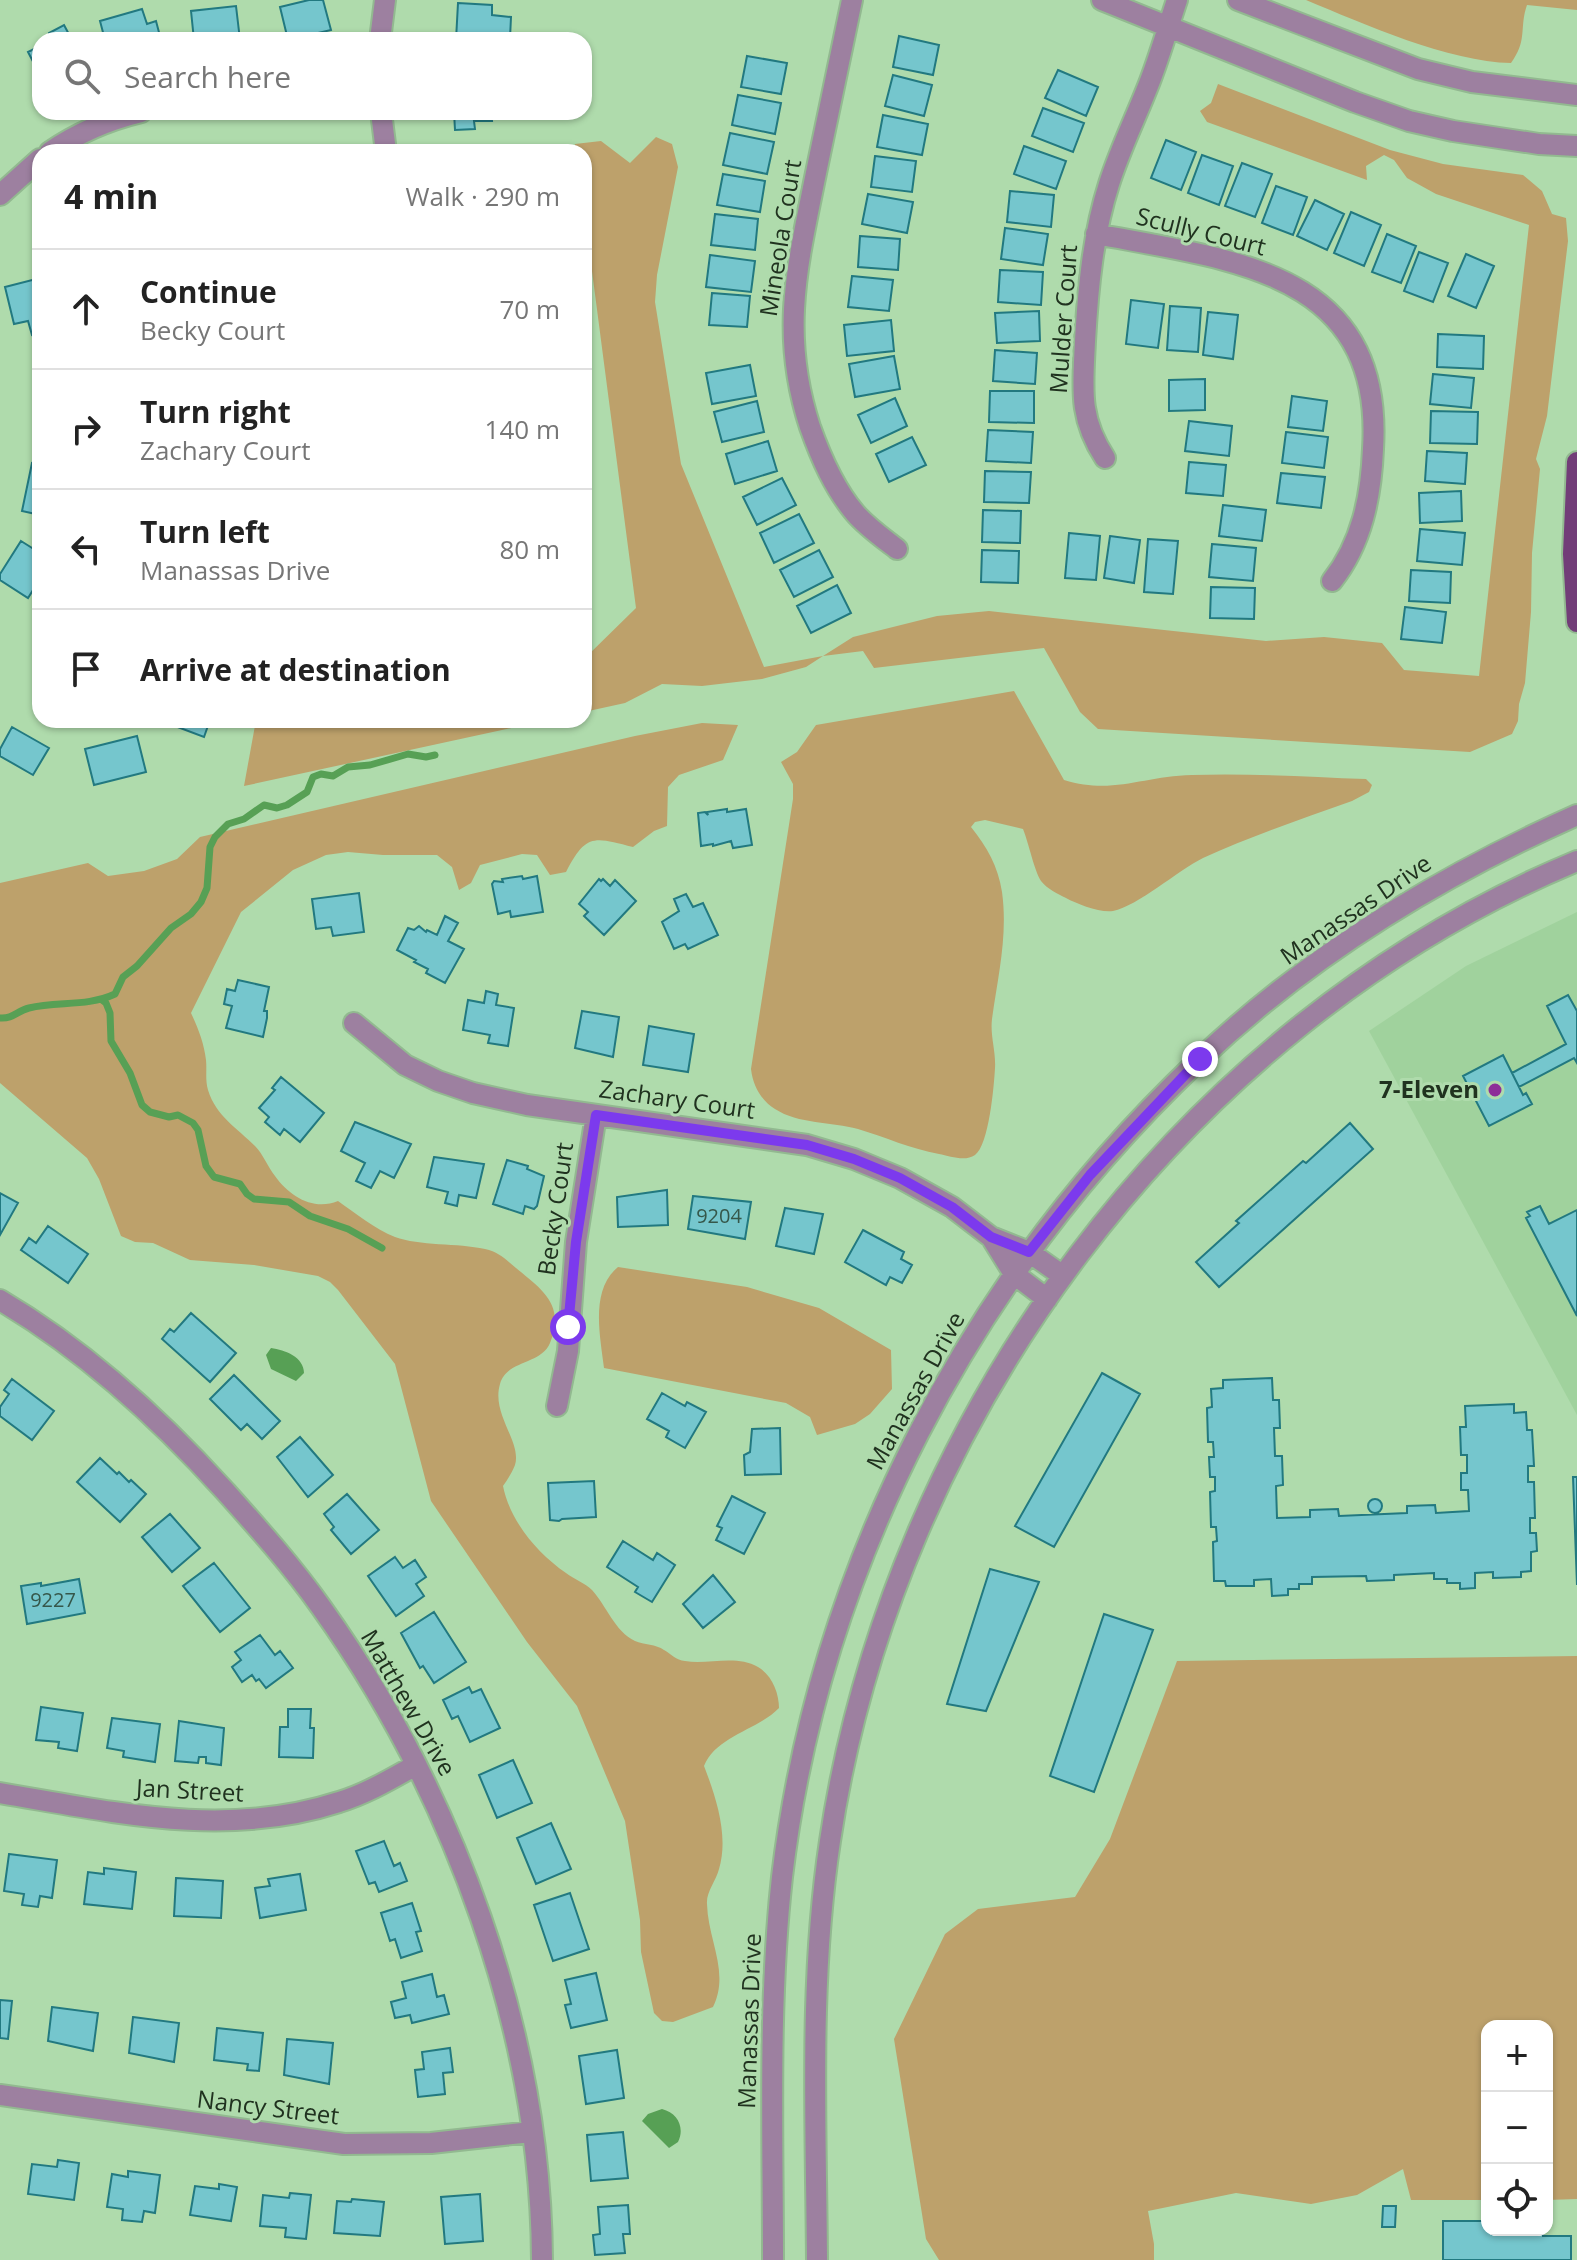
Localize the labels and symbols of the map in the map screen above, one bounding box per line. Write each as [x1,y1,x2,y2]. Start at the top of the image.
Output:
street label: Mineola Court [751,157,808,319]
street label: Scully Court [1133,199,1270,263]
street label: Mulder Court [1041,243,1084,394]
street label: Manassas Drive [1273,846,1437,972]
route end [1182,1041,1218,1077]
street label: Zachary Court [597,1071,757,1126]
place label: 7-Eleven [1379,1072,1479,1105]
marker: 7-Eleven [1486,1081,1504,1099]
street label: Becky Court [529,1140,580,1277]
house number: 9204 [696,1202,742,1229]
street label: Manassas Drive [858,1305,972,1475]
route start [550,1309,586,1345]
house number: 9227 [30,1586,76,1613]
street label: Matthew Drive [354,1623,465,1781]
street label: Jan Street [133,1770,245,1809]
street label: Manassas Drive [729,1933,768,2109]
street label: Nancy Street [195,2081,341,2132]

